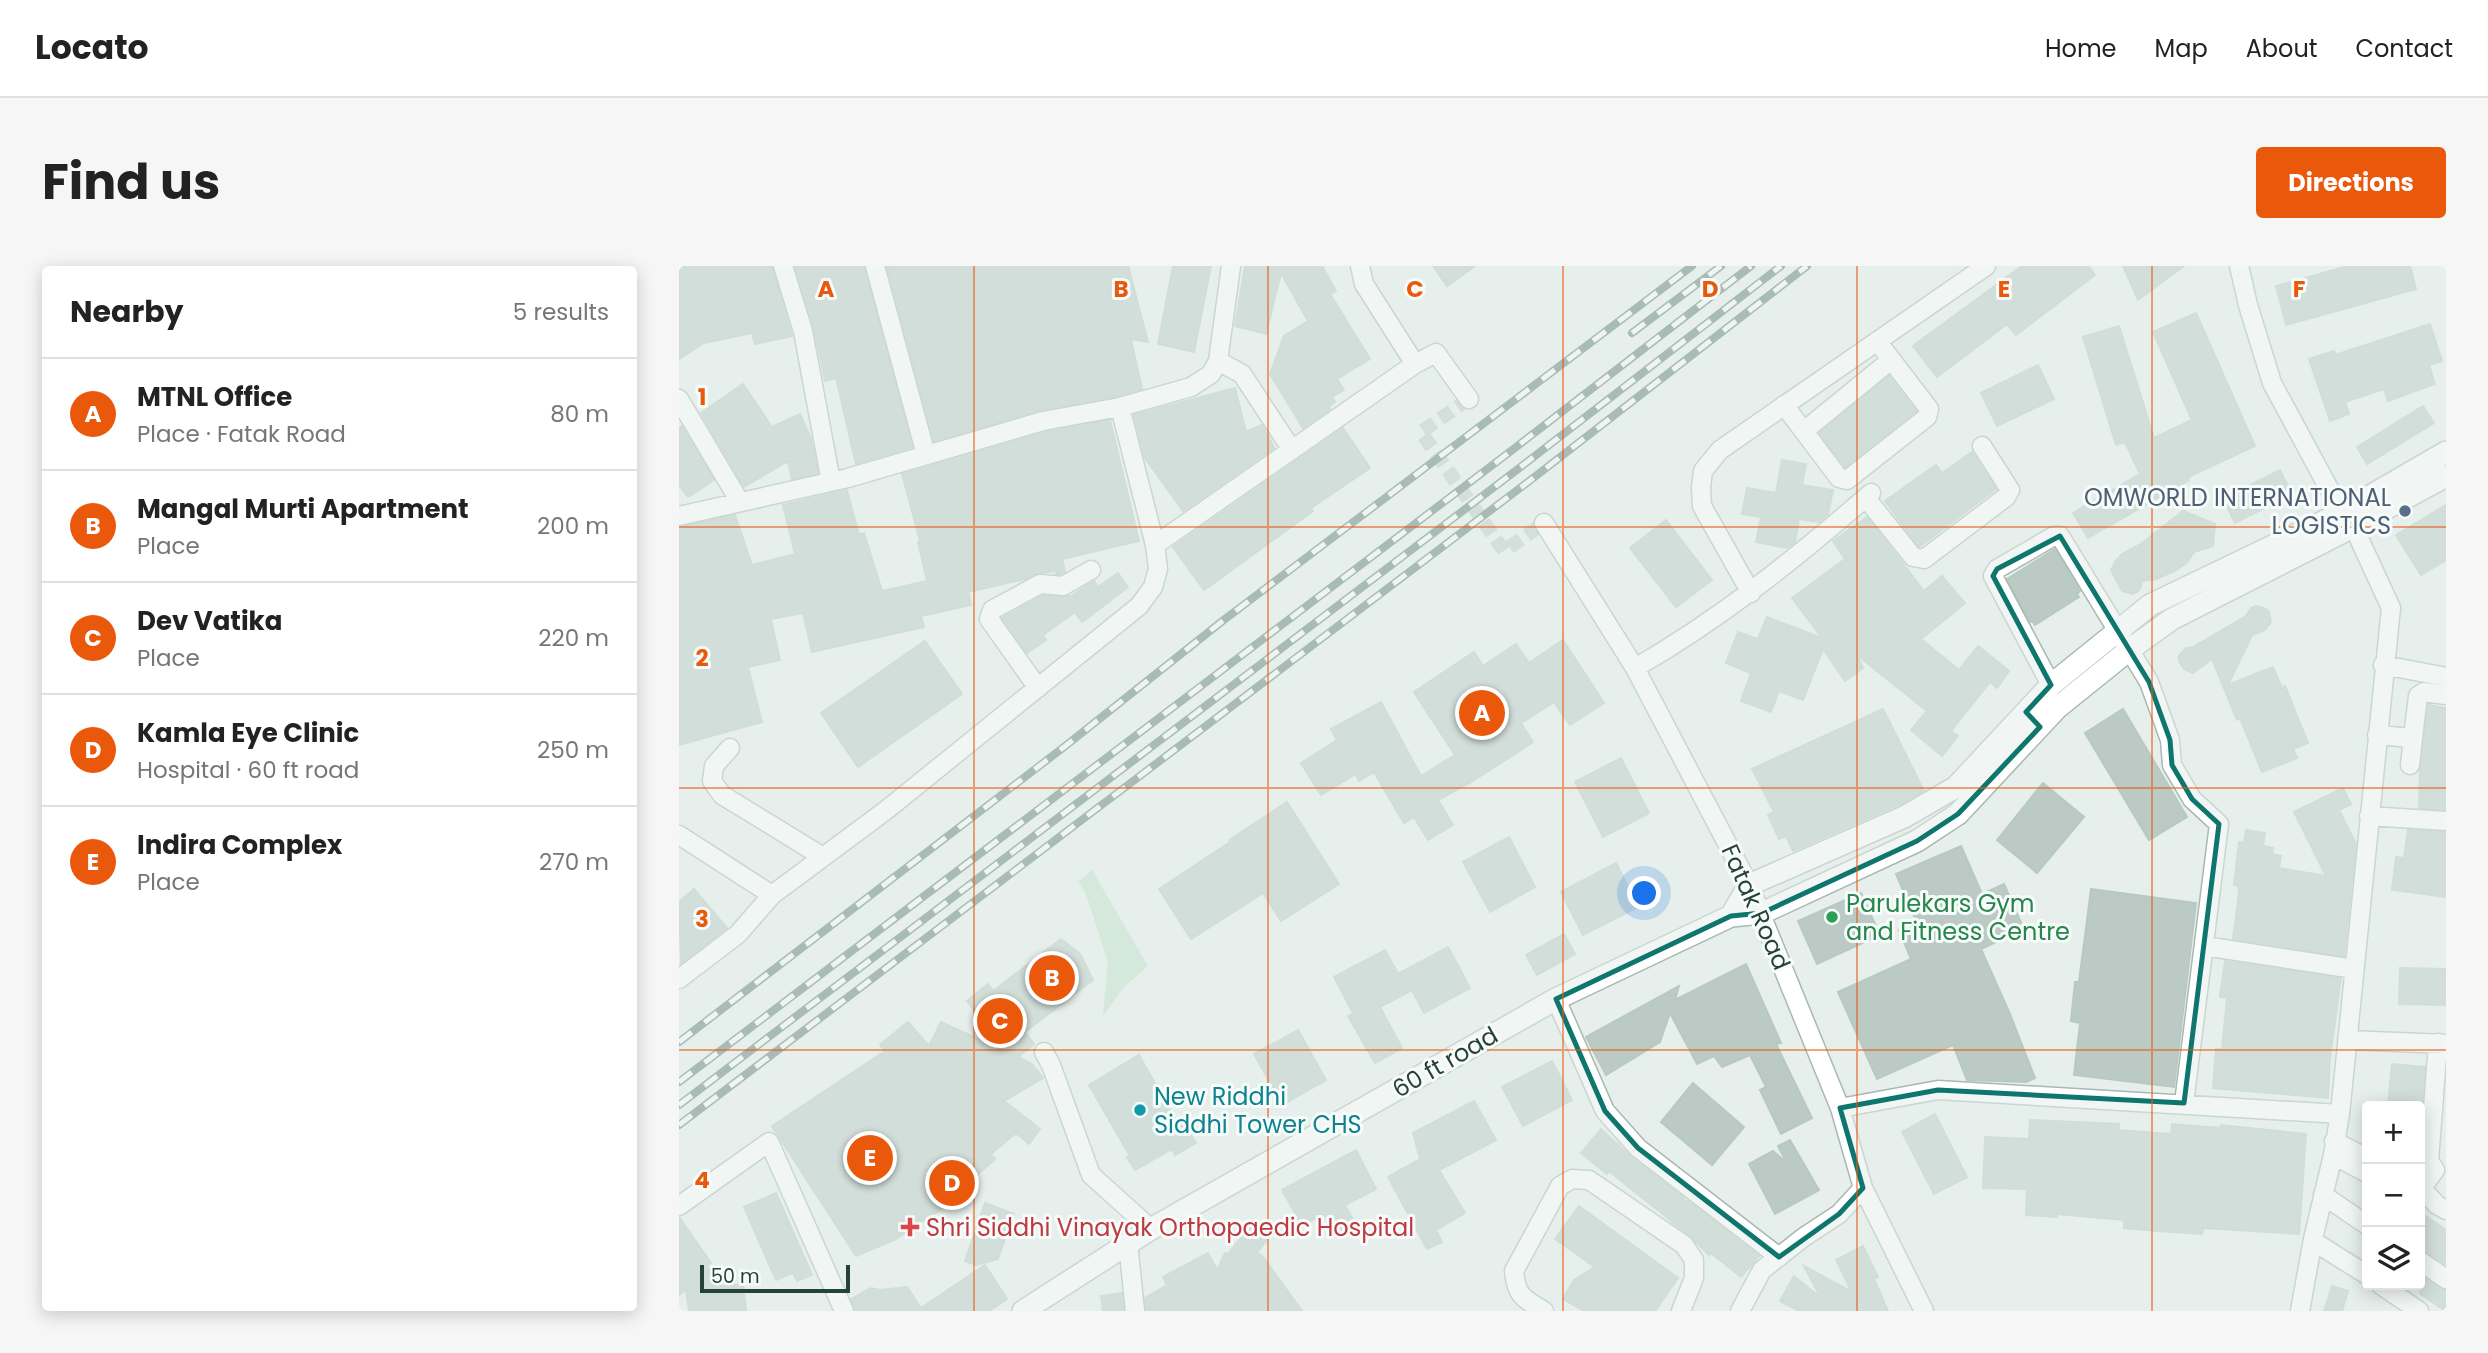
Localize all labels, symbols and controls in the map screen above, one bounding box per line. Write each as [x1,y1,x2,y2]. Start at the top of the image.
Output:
text: Locato [35,24,149,71]
text: Home [2045,32,2117,65]
text: Map [2155,32,2208,65]
text: About [2246,32,2317,65]
text: Contact [2355,32,2453,65]
button: Directions [2256,147,2446,218]
text: Find us [42,148,220,216]
text: A [818,273,835,305]
text: B [1113,273,1129,305]
text: C [1406,273,1424,305]
text: D [1702,273,1718,305]
text: E [1998,273,2010,305]
text: F [2293,273,2305,305]
text: Nearby [70,290,184,333]
text: 5 results [513,296,609,328]
text: MTNL Office [137,379,292,415]
text: 1 [698,381,706,413]
text: A [85,398,101,430]
text: 80 m [550,398,609,430]
text: Place · Fatak Road [137,418,346,450]
place label: OMWORLD INTERNATIONAL LOGISTICS [2084,481,2391,542]
text: Mangal Murti Apartment [137,491,469,527]
marker: OMWORLD INTERNATIONAL LOGISTICS [2397,503,2413,519]
text: B [85,510,101,542]
text: 200 m [537,510,609,542]
text: Place [137,530,200,562]
text: Dev Vatika [137,603,282,639]
text: C [84,622,102,654]
text: 220 m [538,622,609,654]
text: Place [137,642,200,674]
text: 2 [695,642,709,674]
pin: A [1459,687,1505,739]
text: Kamla Eye Clinic [137,715,359,751]
text: D [85,734,101,766]
text: 250 m [537,734,609,766]
text: Hospital · 60 ft road [137,754,359,786]
text: Indira Complex [137,827,342,863]
street label: Fatak Road [1714,839,1798,975]
text: E [87,846,99,878]
text: 270 m [539,846,609,878]
text: Place [137,866,200,898]
your location [1627,876,1661,910]
place label: Parulekars Gym and Fitness Centre [1846,887,2070,948]
text: 3 [695,903,709,935]
marker: Parulekars Gym and Fitness Centre [1824,909,1840,925]
pin: B [1029,952,1075,1004]
pin: C [977,995,1023,1047]
street label: 60 ft road [1386,1019,1504,1105]
place label: New Riddhi Siddhi Tower CHS [1154,1080,1362,1141]
map controls [2362,1101,2425,1290]
button: + [2362,1101,2425,1164]
marker: New Riddhi Siddhi Tower CHS [1132,1102,1148,1118]
pin: E [847,1132,893,1184]
pin: D [929,1157,975,1209]
text: 4 [694,1164,710,1196]
button: − [2362,1164,2425,1227]
place label: Shri Siddhi Vinayak Orthopaedic Hospital [926,1211,1414,1244]
marker: Shri Siddhi Vinayak Orthopaedic Hospital [900,1217,920,1237]
button: layers [2362,1227,2425,1290]
scale bar [700,1262,851,1294]
text: 50 m [711,1263,760,1290]

